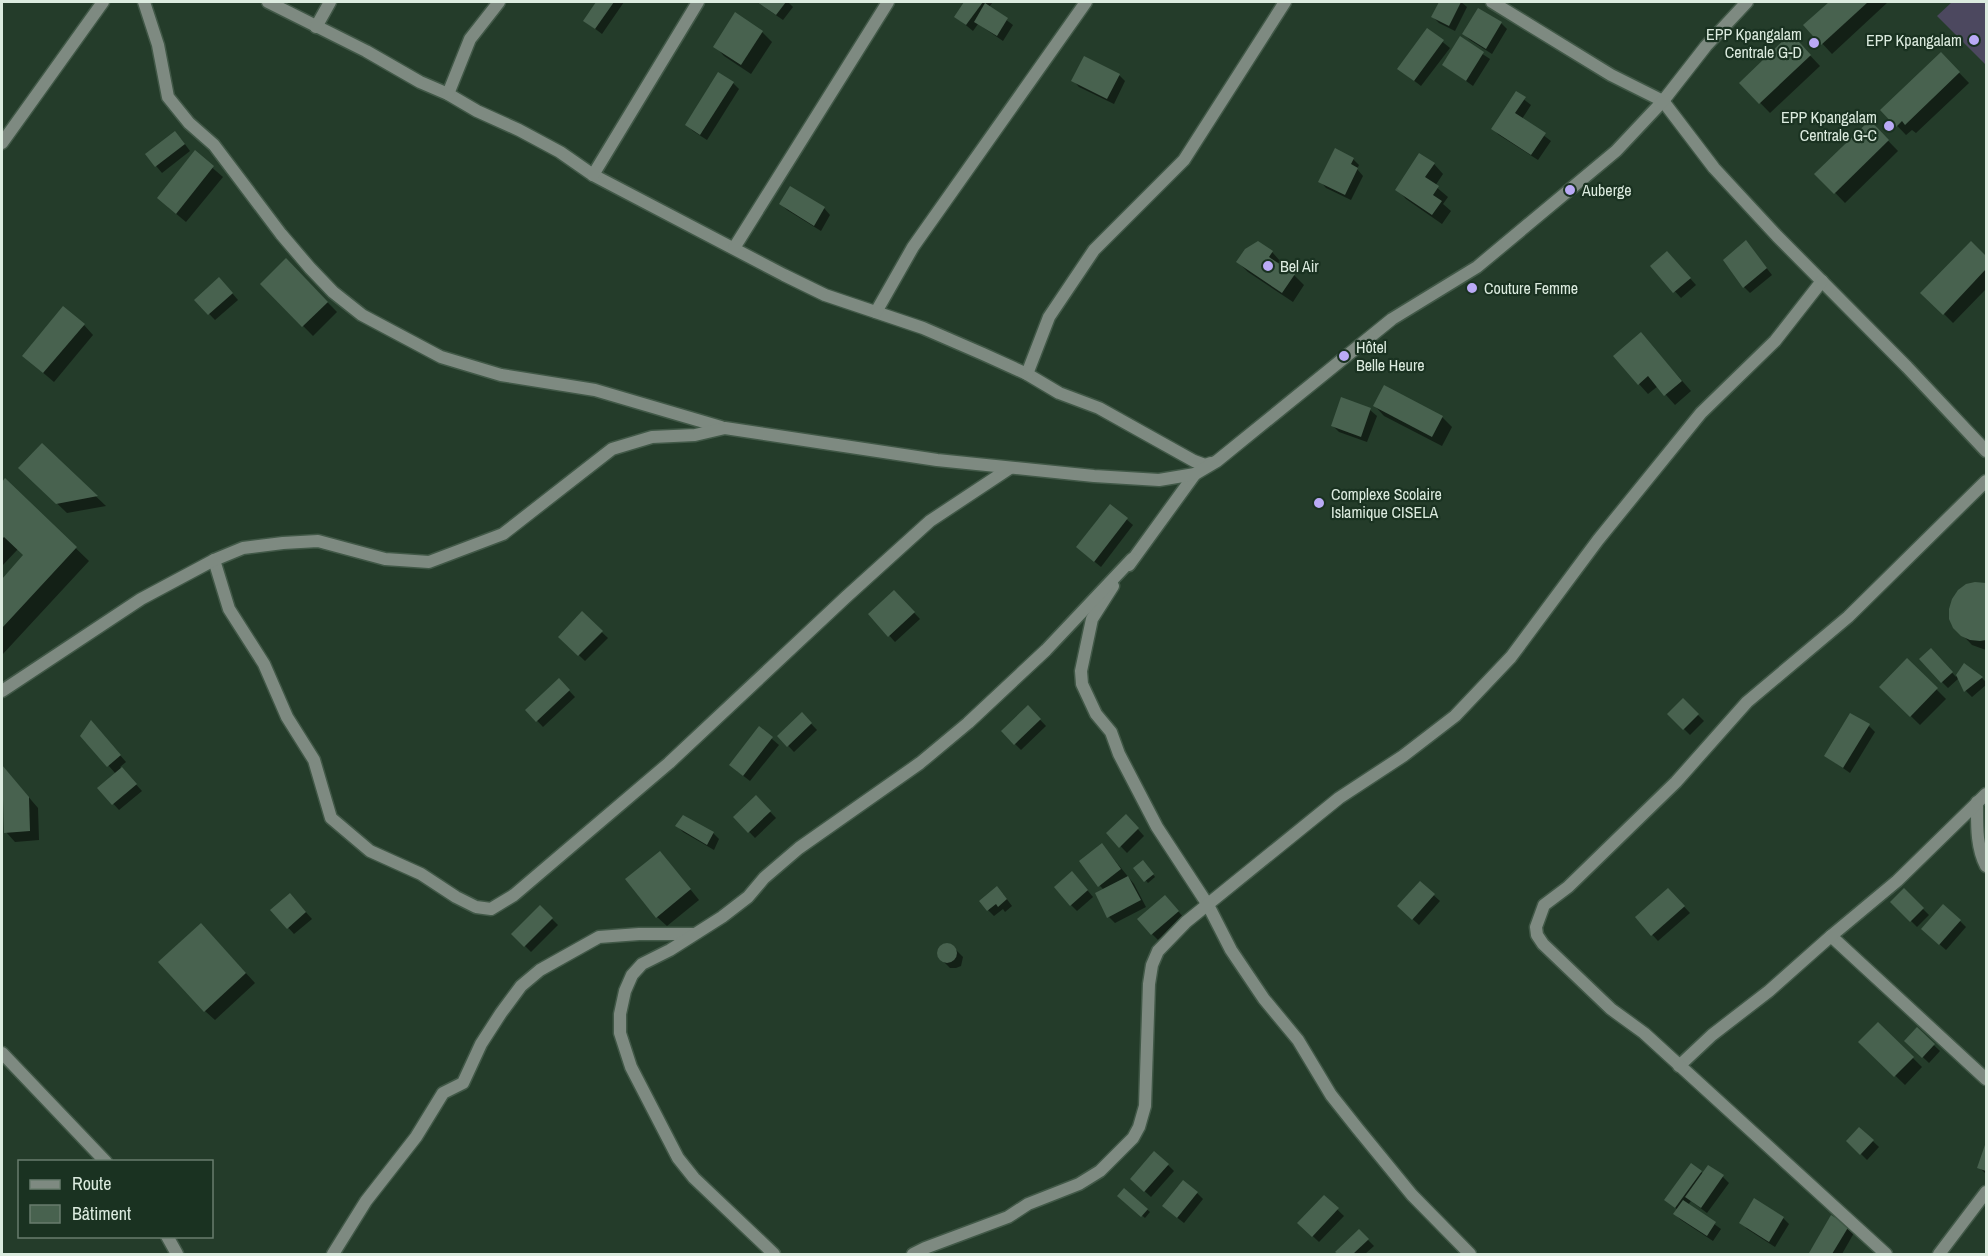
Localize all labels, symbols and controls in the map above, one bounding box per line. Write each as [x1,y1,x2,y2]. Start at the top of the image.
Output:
place label: EPP Kpangalam Centrale G-D [1706,23,1802,63]
place label: EPP Kpangalam [1866,29,1962,51]
marker: EPP Kpangalam [1967,33,1981,47]
marker: EPP Kpangalam Centrale G-D [1807,36,1821,50]
place label: EPP Kpangalam Centrale G-C [1781,106,1877,146]
marker: EPP Kpangalam Centrale G-C [1882,119,1896,133]
place label: Auberge [1581,179,1632,201]
marker: Auberge [1563,183,1577,197]
place label: Bel Air [1280,255,1319,277]
marker: Bel Air [1261,259,1275,273]
place label: Couture Femme [1484,277,1578,299]
marker: Couture Femme [1465,281,1479,295]
place label: Hôtel Belle Heure [1356,336,1425,376]
marker: Hôtel Belle Heure [1337,349,1351,363]
place label: Complexe Scolaire Islamique CISELA [1331,483,1442,523]
marker: Complexe Scolaire Islamique CISELA [1312,496,1326,510]
legend [18,1160,213,1238]
text: Route [72,1171,111,1196]
text: Bâtiment [72,1201,131,1226]

